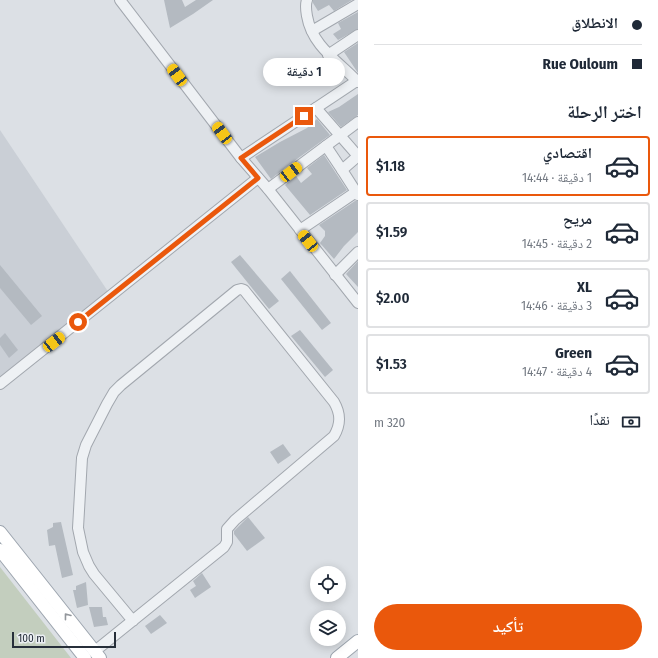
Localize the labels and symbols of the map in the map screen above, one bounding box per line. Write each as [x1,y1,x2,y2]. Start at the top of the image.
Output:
callout: 1 دقيقة [263,58,345,86]
car [165,62,189,88]
route end [295,107,313,125]
car [210,120,234,146]
car [278,160,304,184]
car [296,228,320,254]
route start [69,313,87,331]
car [41,330,67,354]
one-way arrow [65,614,72,621]
scale bar [12,630,116,649]

